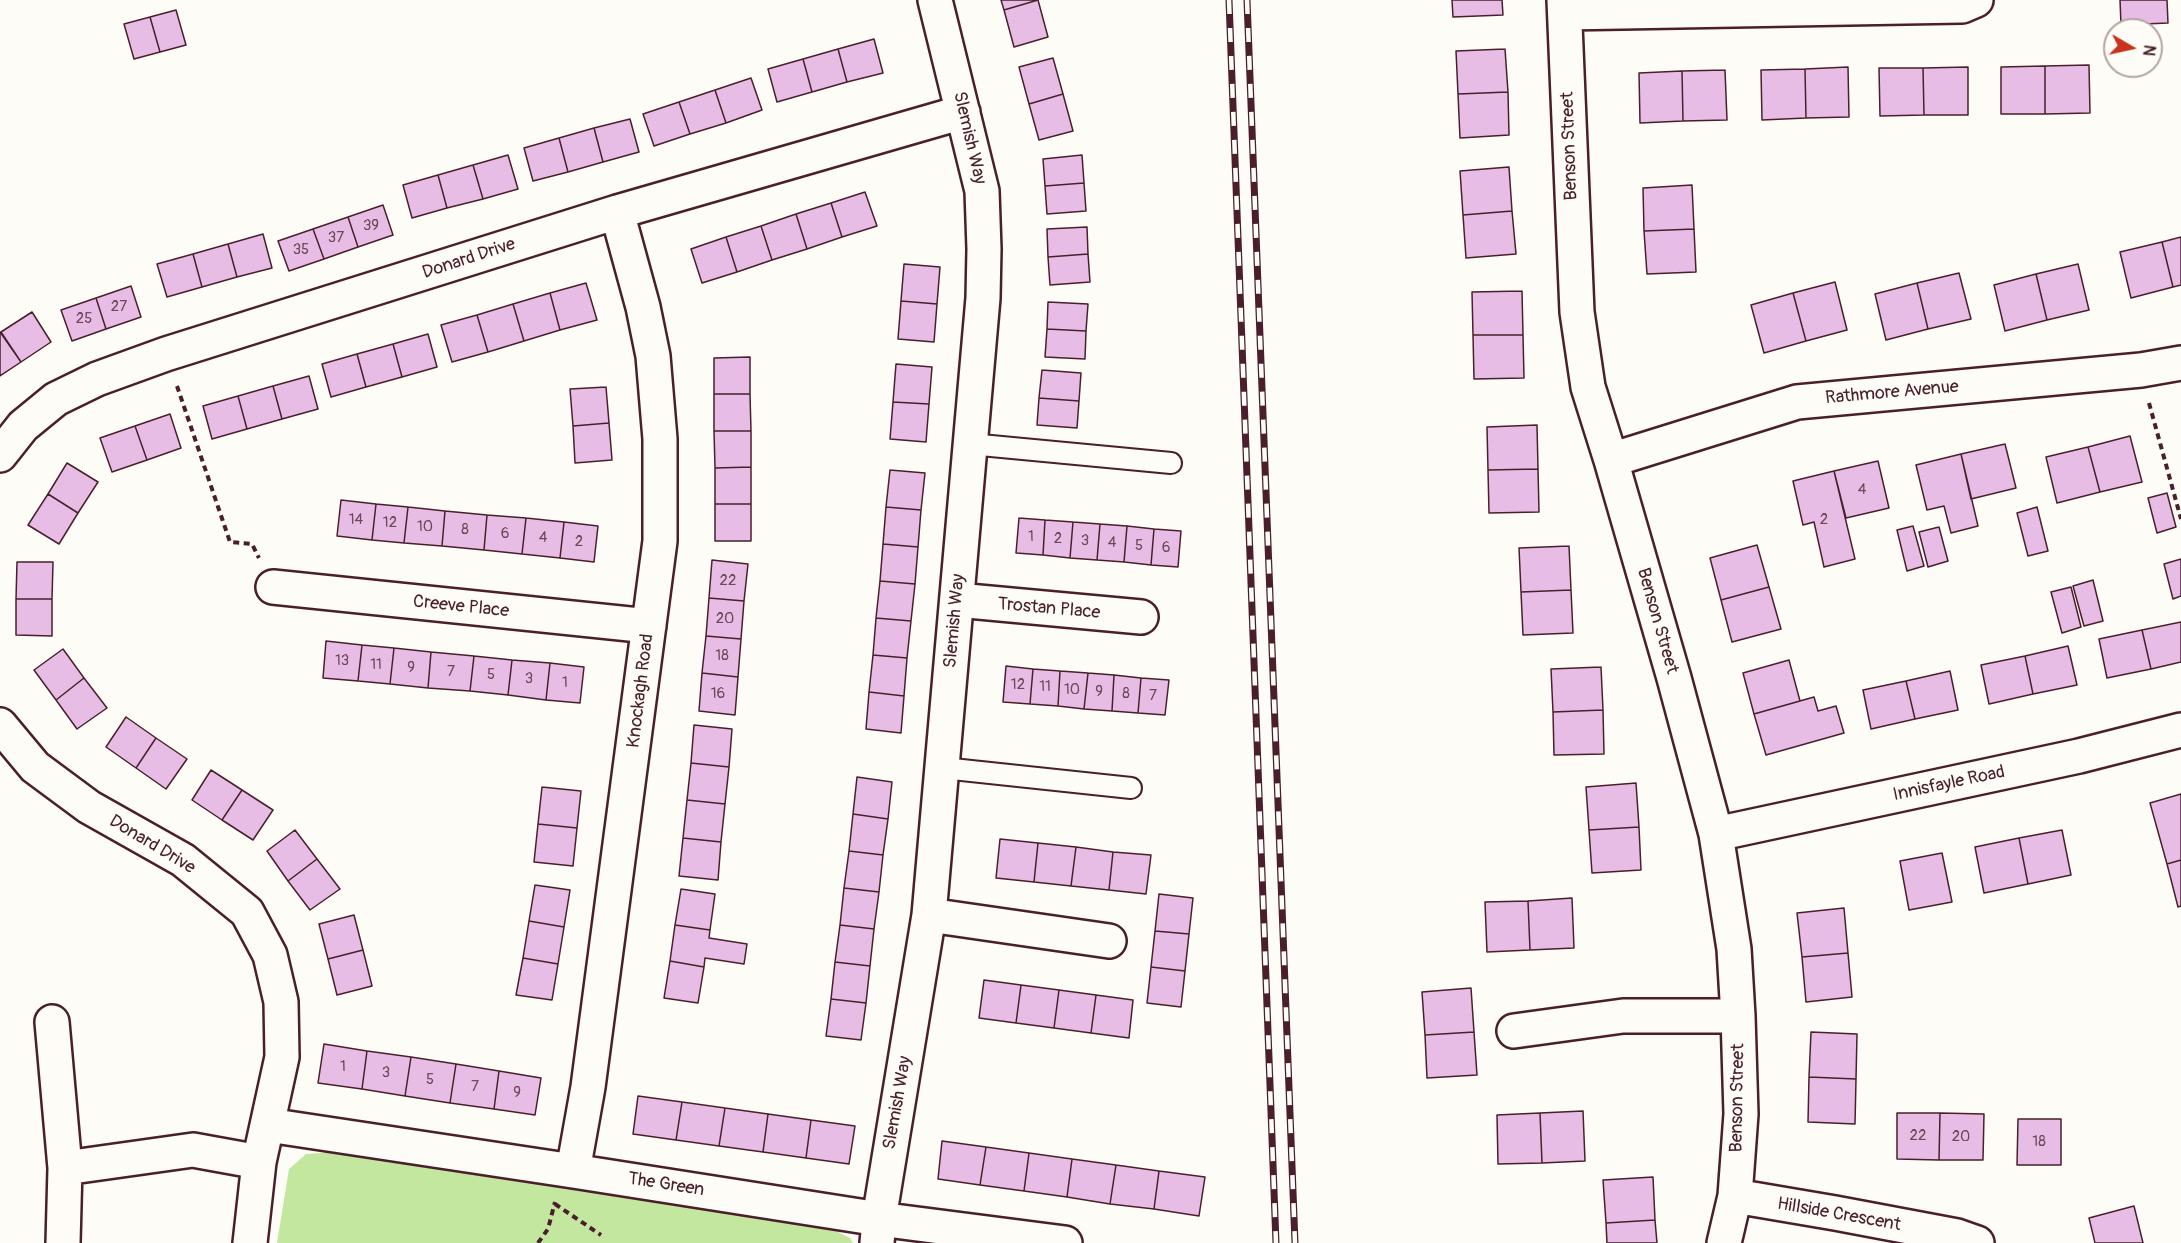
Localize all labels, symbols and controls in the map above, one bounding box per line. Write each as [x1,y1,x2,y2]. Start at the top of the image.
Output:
north arrow [2103,18,2163,78]
text: N [2138,44,2160,57]
street label: Slemish Way [948,90,990,186]
street label: Benson Street [1557,91,1583,201]
house number: 39 [363,217,379,235]
house number: 37 [328,229,344,247]
street label: Donard Drive [420,234,518,284]
house number: 35 [293,241,309,259]
house number: 27 [111,298,127,316]
house number: 25 [76,310,92,328]
street label: Rathmore Avenue [1824,376,1960,410]
house number: 4 [1858,481,1866,499]
house number: 14 [349,511,363,529]
house number: 2 [1820,511,1828,529]
house number: 12 [383,514,397,532]
house number: 10 [417,518,433,536]
house number: 8 [461,521,469,539]
house number: 6 [501,525,509,543]
house number: 1 [1028,528,1034,546]
house number: 4 [539,529,547,547]
house number: 2 [1054,530,1062,548]
house number: 3 [1081,532,1089,550]
house number: 2 [575,533,583,551]
house number: 4 [1108,534,1116,552]
house number: 5 [1135,537,1143,555]
house number: 6 [1162,539,1170,557]
street label: Benson Street [1632,566,1682,676]
house number: 22 [720,572,736,590]
street label: Slemish Way [940,573,970,669]
street label: Creeve Place [412,591,510,623]
street label: Trostan Place [997,594,1101,624]
house number: 20 [716,610,734,628]
street label: Knockagh Road [623,633,659,749]
house number: 18 [715,647,729,665]
house number: 13 [335,652,349,670]
house number: 11 [370,656,382,674]
house number: 9 [407,659,415,677]
house number: 7 [447,663,455,681]
house number: 5 [487,666,495,684]
house number: 3 [525,670,533,688]
house number: 1 [562,674,568,692]
house number: 12 [1011,676,1025,694]
house number: 11 [1039,678,1051,696]
house number: 10 [1064,681,1080,699]
house number: 9 [1095,683,1103,701]
house number: 16 [711,685,725,703]
house number: 8 [1122,685,1130,703]
house number: 7 [1149,687,1157,705]
street label: Innisfayle Road [1891,762,2007,806]
street label: Donard Drive [105,811,199,879]
street label: Benson Street [1726,1043,1750,1153]
street label: Slemish Way [879,1055,917,1151]
house number: 1 [340,1058,346,1076]
house number: 3 [382,1064,390,1082]
house number: 5 [426,1071,434,1089]
house number: 7 [471,1078,479,1096]
house number: 9 [513,1084,521,1102]
house number: 22 [1910,1127,1926,1145]
house number: 20 [1952,1128,1970,1146]
house number: 18 [2032,1133,2046,1151]
street label: The Green [626,1168,706,1202]
street label: Hillside Crescent [1775,1193,1903,1237]

